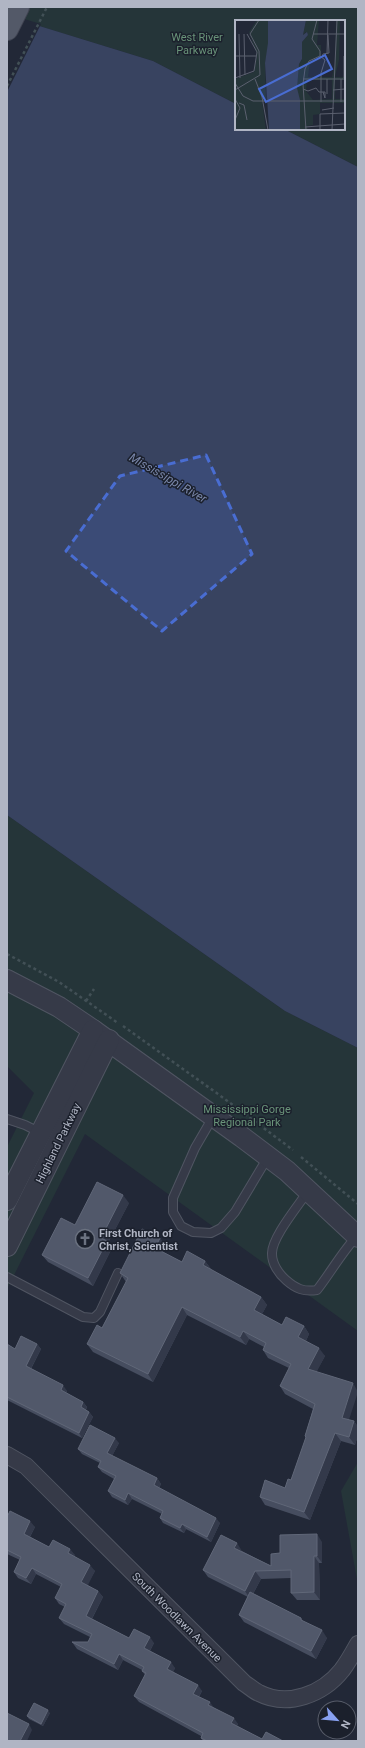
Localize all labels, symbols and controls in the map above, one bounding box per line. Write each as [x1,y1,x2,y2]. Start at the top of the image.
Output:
inset map [235,20,345,130]
park label: West River Parkway [171,31,223,57]
water label: Mississippi River [127,450,210,506]
street label: Highland Parkway [33,1100,84,1186]
park label: Mississippi Gorge Regional Park [203,1103,291,1129]
place label: First Church of Christ, Scientist [99,1227,178,1253]
church icon: First Church of Christ, Scientist [74,1228,96,1250]
street label: South Woodlawn Avenue [129,1570,224,1665]
north arrow [317,1700,357,1740]
text: N [338,1718,353,1731]

